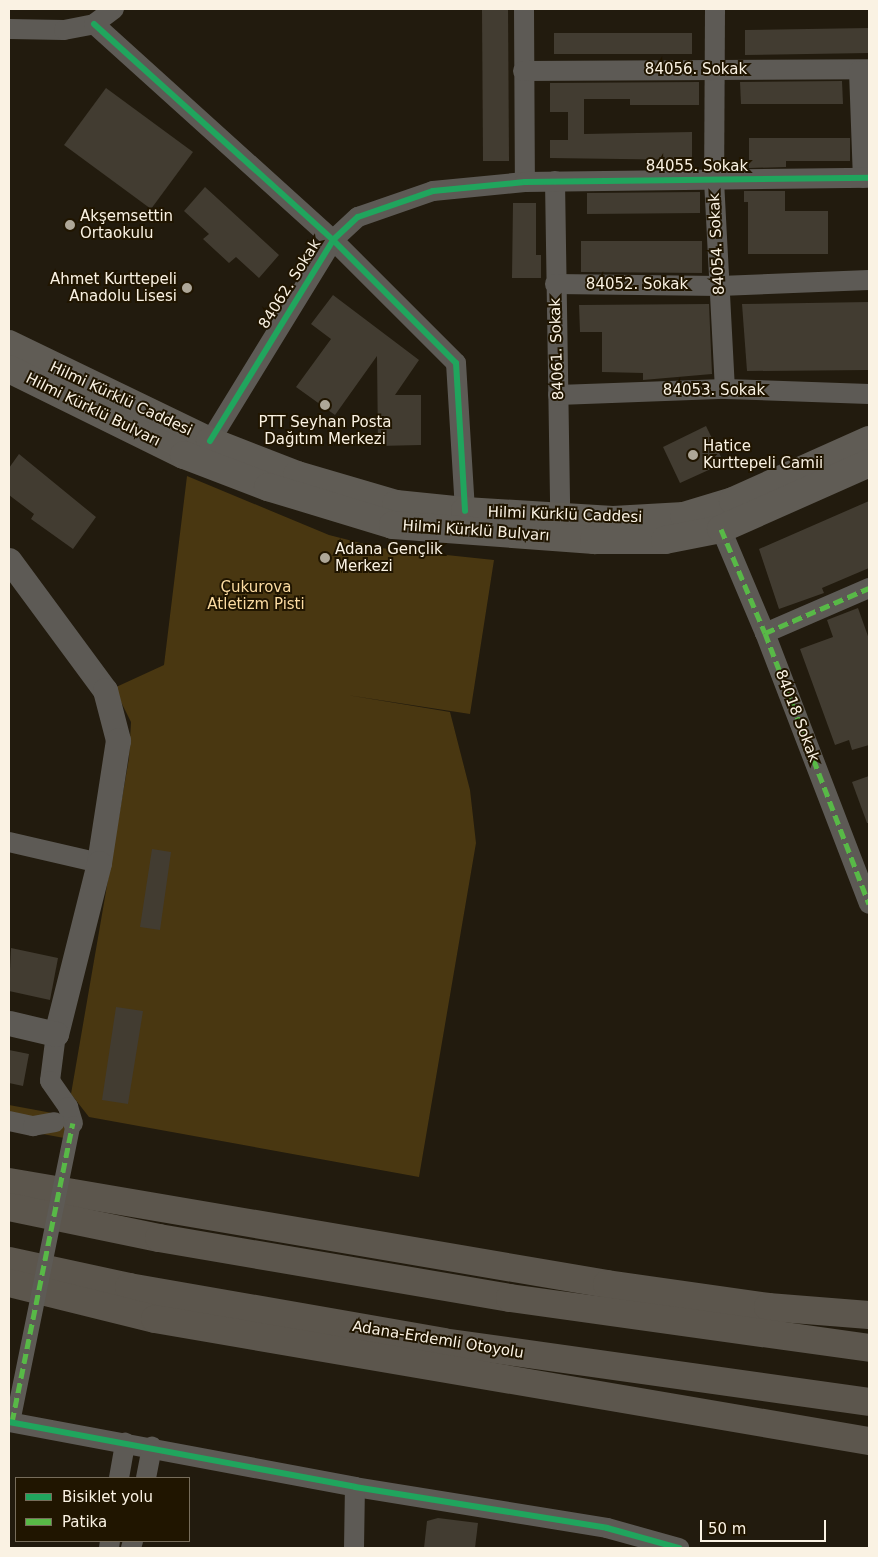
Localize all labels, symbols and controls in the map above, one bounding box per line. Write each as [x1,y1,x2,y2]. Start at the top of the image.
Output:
street label: 84056. Sokak [645,61,747,79]
street label: 84055. Sokak [646,158,748,176]
street label: 84054. Sokak [705,192,729,296]
place label: Akşemsettin Ortaokulu [80,207,173,242]
marker: Akşemsettin Ortaokulu [64,219,76,231]
street label: 84062. Sokak [255,236,325,332]
place label: Ahmet Kurttepeli Anadolu Lisesi [50,270,177,305]
street label: 84052. Sokak [586,276,688,294]
marker: Ahmet Kurttepeli Anadolu Lisesi [181,282,193,294]
street label: 84061. Sokak [546,298,568,400]
street label: Hilmi Kürklü Caddesi [47,358,195,440]
street label: Hilmi Kürklü Bulvarı [23,370,163,450]
street label: 84053. Sokak [663,382,765,400]
marker: PTT Seyhan Posta Dağıtım Merkezi [319,399,331,411]
place label: PTT Seyhan Posta Dağıtım Merkezi [258,413,392,448]
place label: Hatice Kurttepeli Camii [703,437,823,472]
marker: Hatice Kurttepeli Camii [687,449,699,461]
street label: Hilmi Kürklü Caddesi [487,503,643,527]
street label: Hilmi Kürklü Bulvarı [402,517,550,545]
place label: Adana Gençlik Merkezi [335,540,443,575]
marker: Adana Gençlik Merkezi [319,552,331,564]
park label: Çukurova Atletizm Pisti [207,578,305,613]
street label: 84018 Sokak [771,667,823,765]
street label: Adana-Erdemli Otoyolu [351,1318,525,1362]
legend [15,1477,190,1542]
text: Bisiklet yolu [62,1488,153,1506]
scale bar [703,1510,829,1542]
text: Patika [62,1513,107,1531]
text: 50 m [708,1520,746,1538]

